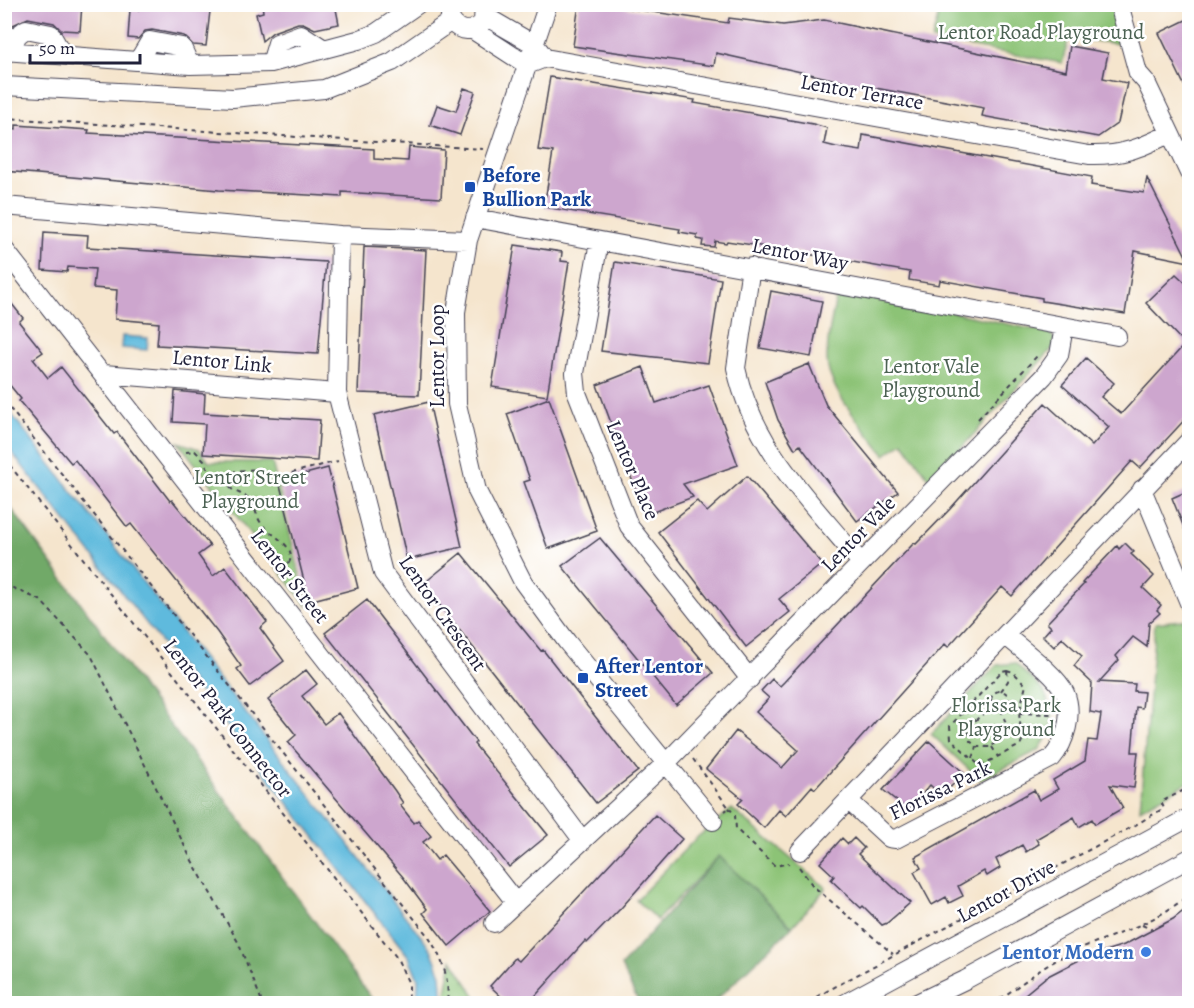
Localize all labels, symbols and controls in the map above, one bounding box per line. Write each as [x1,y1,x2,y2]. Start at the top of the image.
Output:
park label: Lentor Road Playground [937,18,1145,46]
scale bar [30,27,140,65]
text: 50 m [39,36,75,60]
street label: Lentor Terrace [798,67,926,117]
place label: Before Bullion Park [482,161,591,213]
marker: Before Bullion Park [463,180,477,194]
street label: Lentor Way [749,231,851,277]
street label: Lentor Loop [423,304,451,408]
street label: Lentor Link [171,343,273,379]
park label: Lentor Vale Playground [882,352,981,404]
street label: Lentor Place [599,416,667,524]
park label: Lentor Street Playground [194,463,306,515]
street label: Lentor Vale [814,490,902,578]
street label: Lentor Street [244,523,336,629]
street label: Lentor Crescent [393,549,494,677]
street label: Lentor Park Connector [157,633,299,803]
place label: After Lentor Street [594,652,704,704]
marker: After Lentor Street [576,671,590,685]
park label: Florissa Park Playground [951,691,1062,743]
street label: Florissa Park [884,753,996,827]
street label: Lentor Drive [952,853,1060,929]
place label: Lentor Modern [1002,938,1134,966]
marker: Lentor Modern [1139,945,1153,959]

